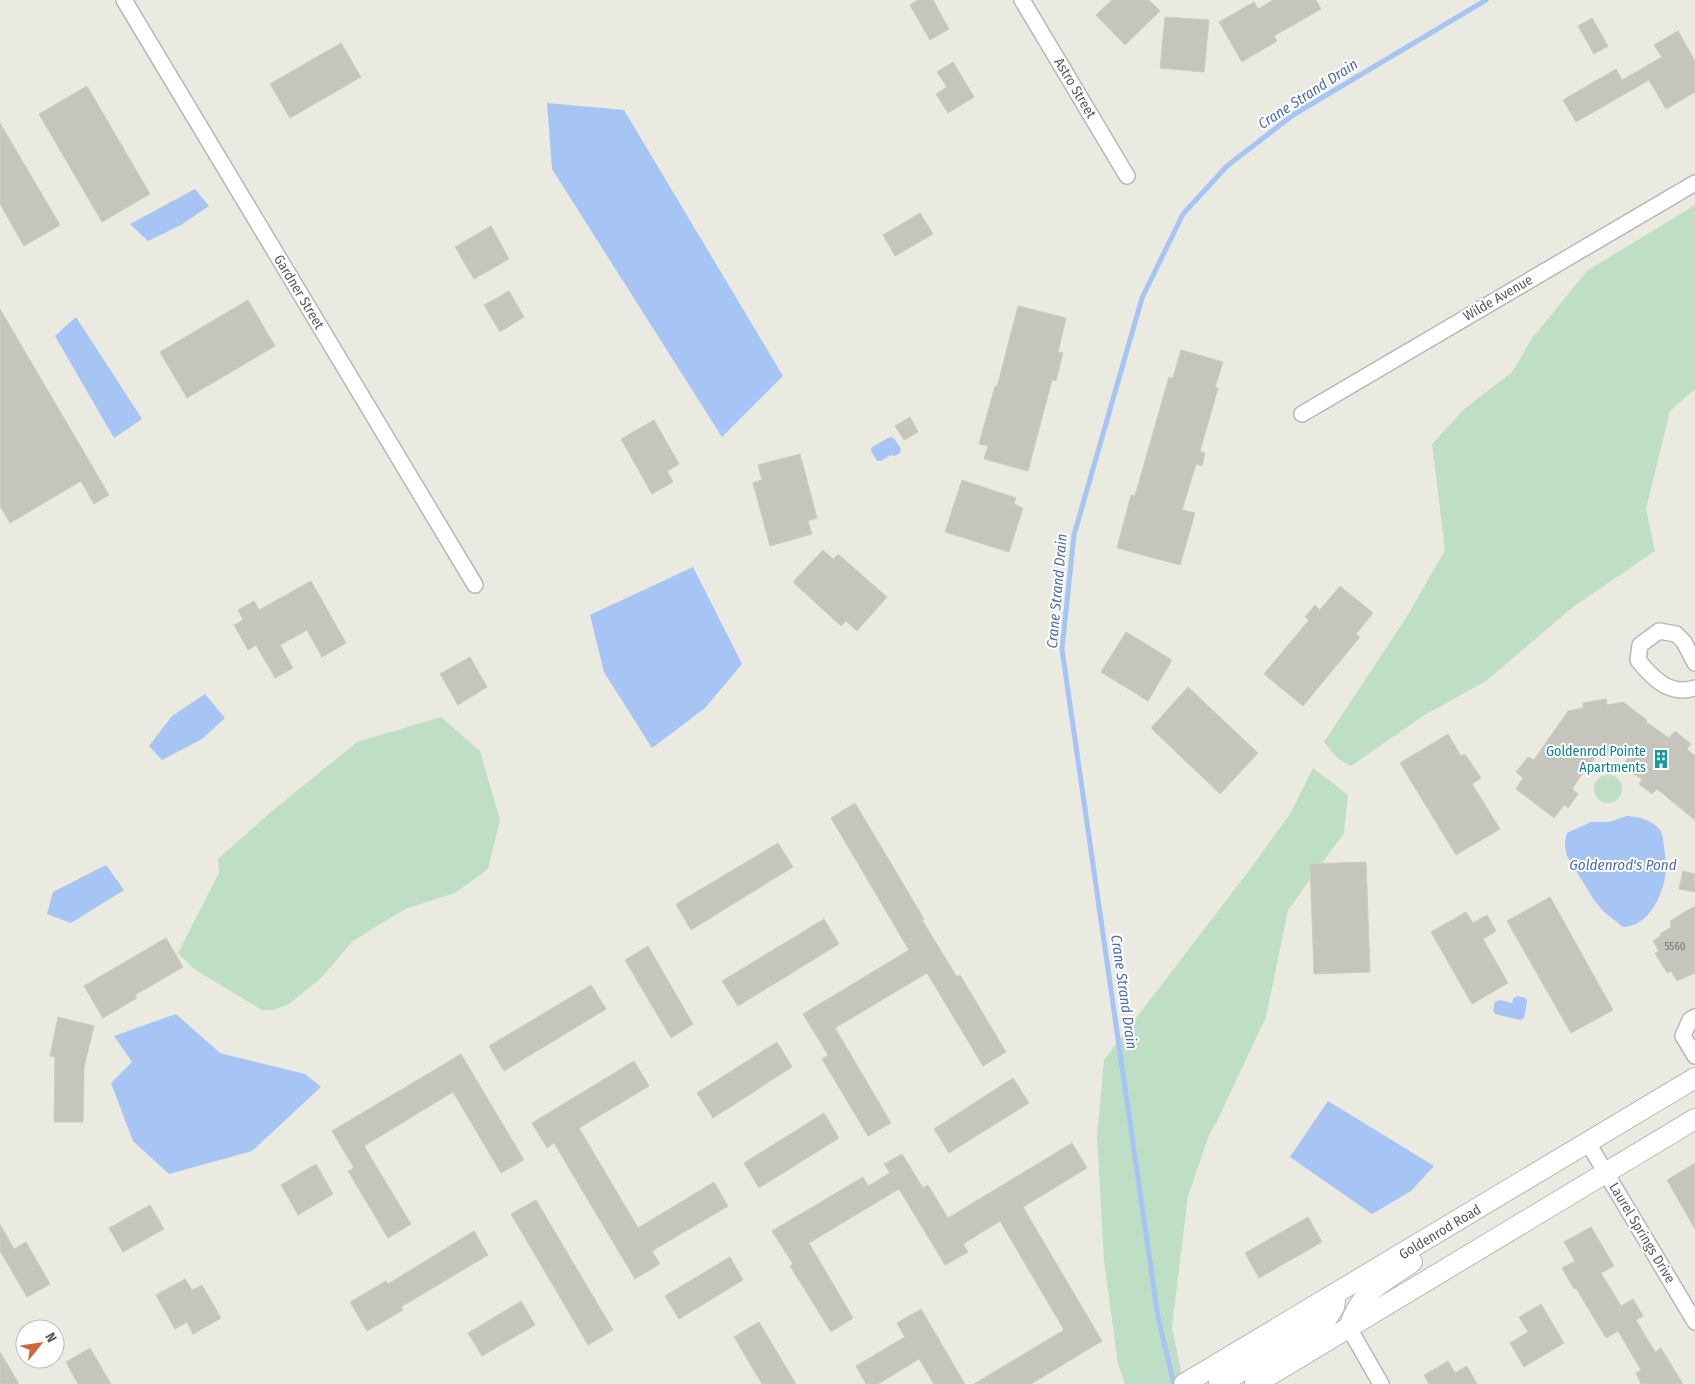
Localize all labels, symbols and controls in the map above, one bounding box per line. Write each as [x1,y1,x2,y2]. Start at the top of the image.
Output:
street label: Astro Street [1050,55,1100,122]
water label: Crane Strand Drain [1255,55,1361,133]
street label: Gardner Street [270,252,328,333]
street label: Wilde Avenue [1460,271,1536,325]
water label: Crane Strand Drain [1043,533,1071,649]
place label: Goldenrod Pointe Apartments [1546,743,1646,776]
building icon: Goldenrod Pointe Apartments [1650,748,1672,770]
water label: Goldenrod's Pond [1569,856,1677,874]
water label: Crane Strand Drain [1107,934,1141,1050]
house number: 5560 [1664,940,1686,953]
street label: Laurel Springs Drive [1605,1180,1679,1286]
street label: Goldenrod Road [1396,1201,1484,1263]
north arrow [15,1319,65,1369]
text: N [41,1330,60,1346]

